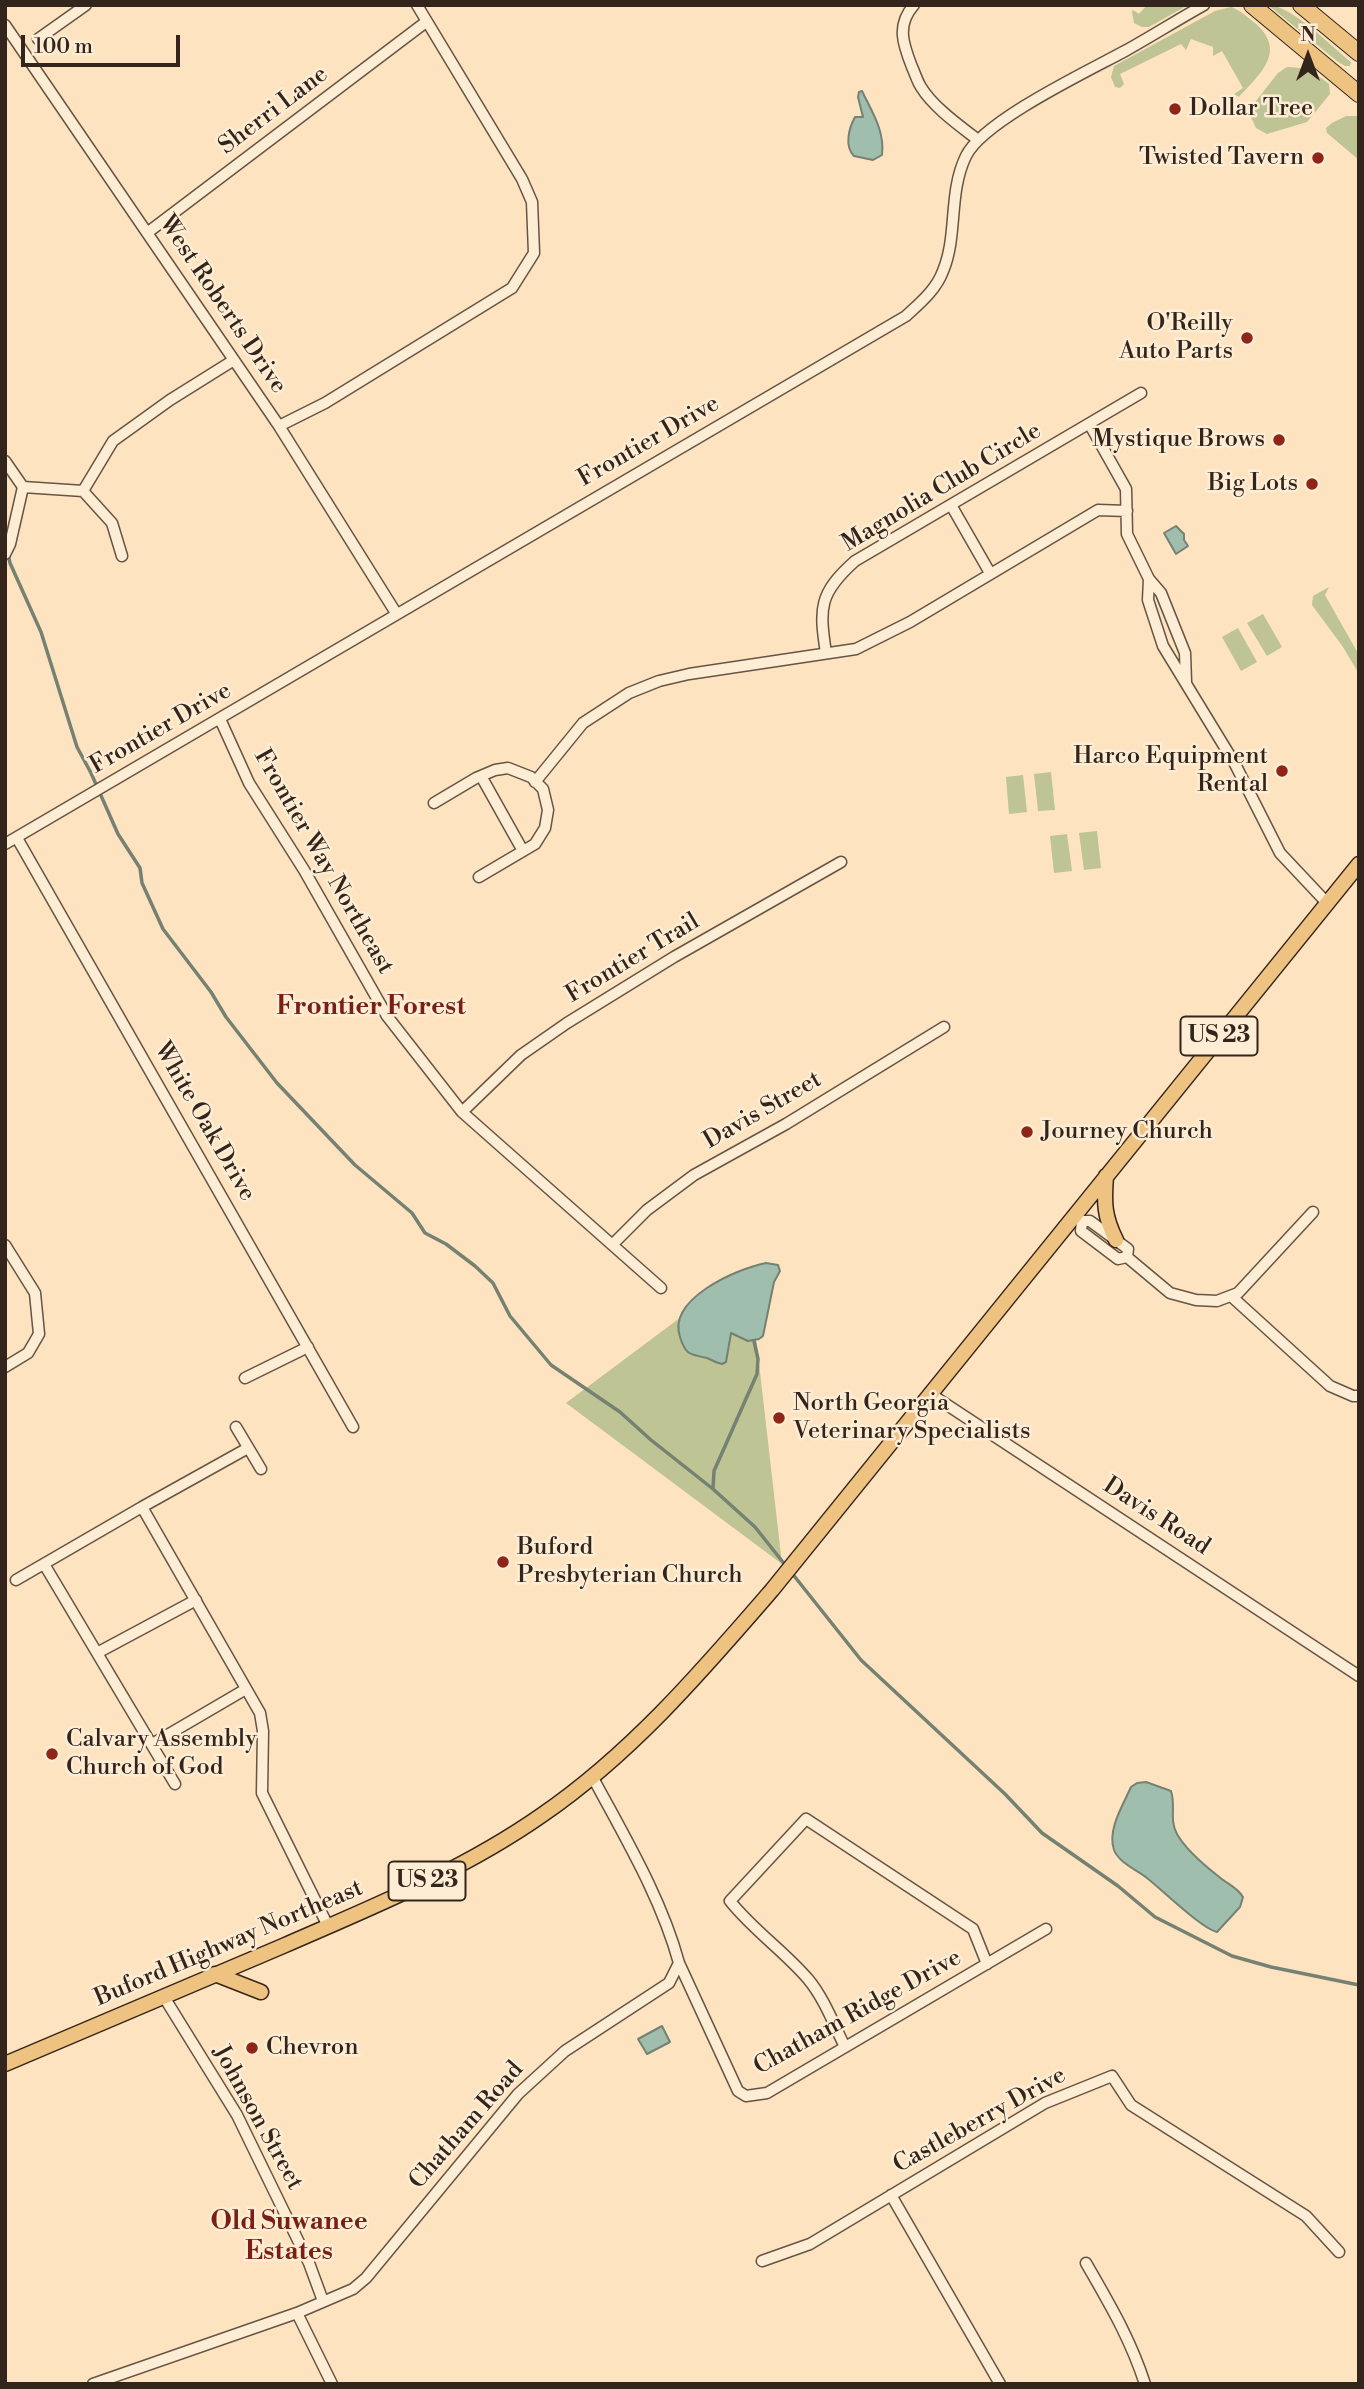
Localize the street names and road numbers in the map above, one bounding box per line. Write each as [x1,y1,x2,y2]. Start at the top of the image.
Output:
street label: Sherri Lane [214,61,334,161]
street label: West Roberts Drive [152,211,292,399]
street label: Frontier Drive [573,390,725,494]
street label: Magnolia Club Circle [837,417,1047,559]
street label: Frontier Drive [85,677,237,781]
street label: Frontier Way Northeast [247,745,399,979]
street label: Frontier Trail [561,908,705,1010]
road number: US 23 [1180,1016,1258,1056]
street label: White Oak Drive [147,1037,261,1207]
street label: Davis Street [699,1066,827,1156]
street label: Davis Road [1097,1472,1215,1562]
road number: US 23 [388,1862,466,1900]
street label: Buford Highway Northeast [91,1874,367,2014]
street label: Chatham Ridge Drive [749,1944,967,2082]
street label: Johnson Street [205,2041,309,2195]
street label: Chatham Road [404,2056,530,2196]
street label: Castleberry Drive [889,2062,1071,2180]

